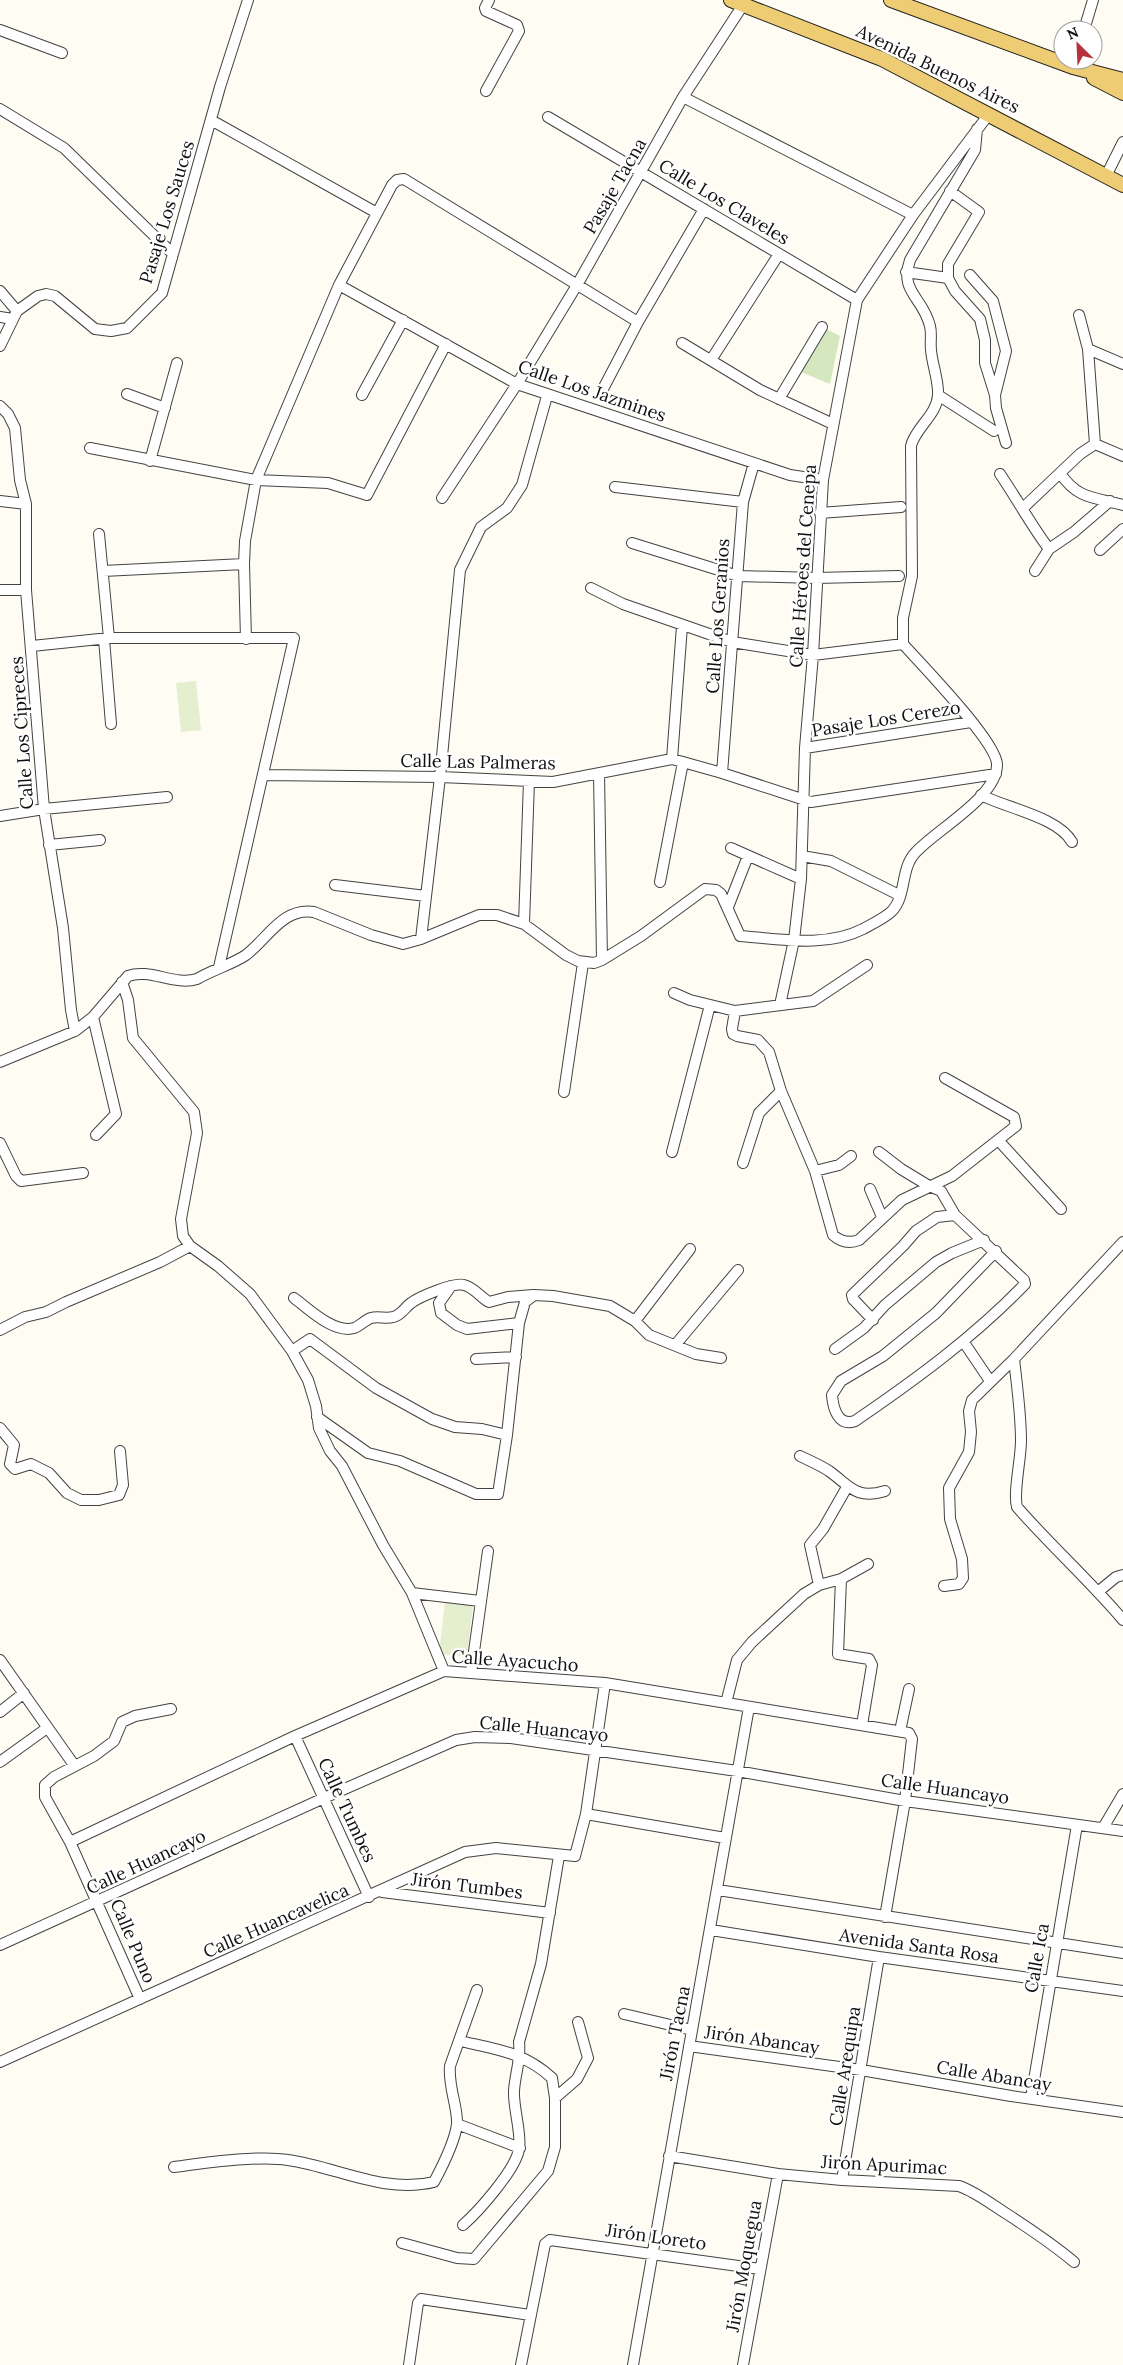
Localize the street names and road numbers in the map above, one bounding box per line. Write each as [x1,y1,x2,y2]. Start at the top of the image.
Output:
street label: Avenida Buenos Aires [852,19,1024,118]
street label: Pasaje Tacna [578,134,651,238]
street label: Pasaje Los Sauces [134,137,199,286]
street label: Calle Los Claveles [655,153,794,250]
street label: Calle Los Jazmines [515,354,669,427]
street label: Calle Héroes del Cenepa [784,464,821,668]
street label: Calle Los Geranios [701,538,734,694]
street label: Calle Los Cipreces [5,656,38,810]
street label: Pasaje Los Cerezo [810,695,962,742]
street label: Calle Las Palmeras [400,749,556,774]
street label: Calle Ayacucho [451,1645,579,1676]
street label: Calle Huancayo [479,1710,610,1747]
street label: Calle Tumbes [313,1754,382,1866]
street label: Calle Huancayo [879,1768,1011,1809]
street label: Calle Huancayo [82,1824,209,1899]
street label: Jirón Tumbes [409,1867,524,1904]
street label: Calle Huancavelica [199,1878,352,1963]
street label: Calle Puno [105,1895,161,1986]
street label: Calle Ica [1019,1921,1054,1995]
street label: Avenida Santa Rosa [837,1923,1000,1968]
street label: Jirón Tacna [654,1984,695,2083]
street label: Calle Arequipa [824,2004,865,2127]
street label: Jirón Abancay [702,2020,821,2059]
street label: Calle Abancay [935,2055,1054,2096]
street label: Jirón Apurimac [819,2150,948,2179]
street label: Jirón Moquegua [720,2198,766,2335]
street label: Jirón Loreto [603,2218,708,2255]

